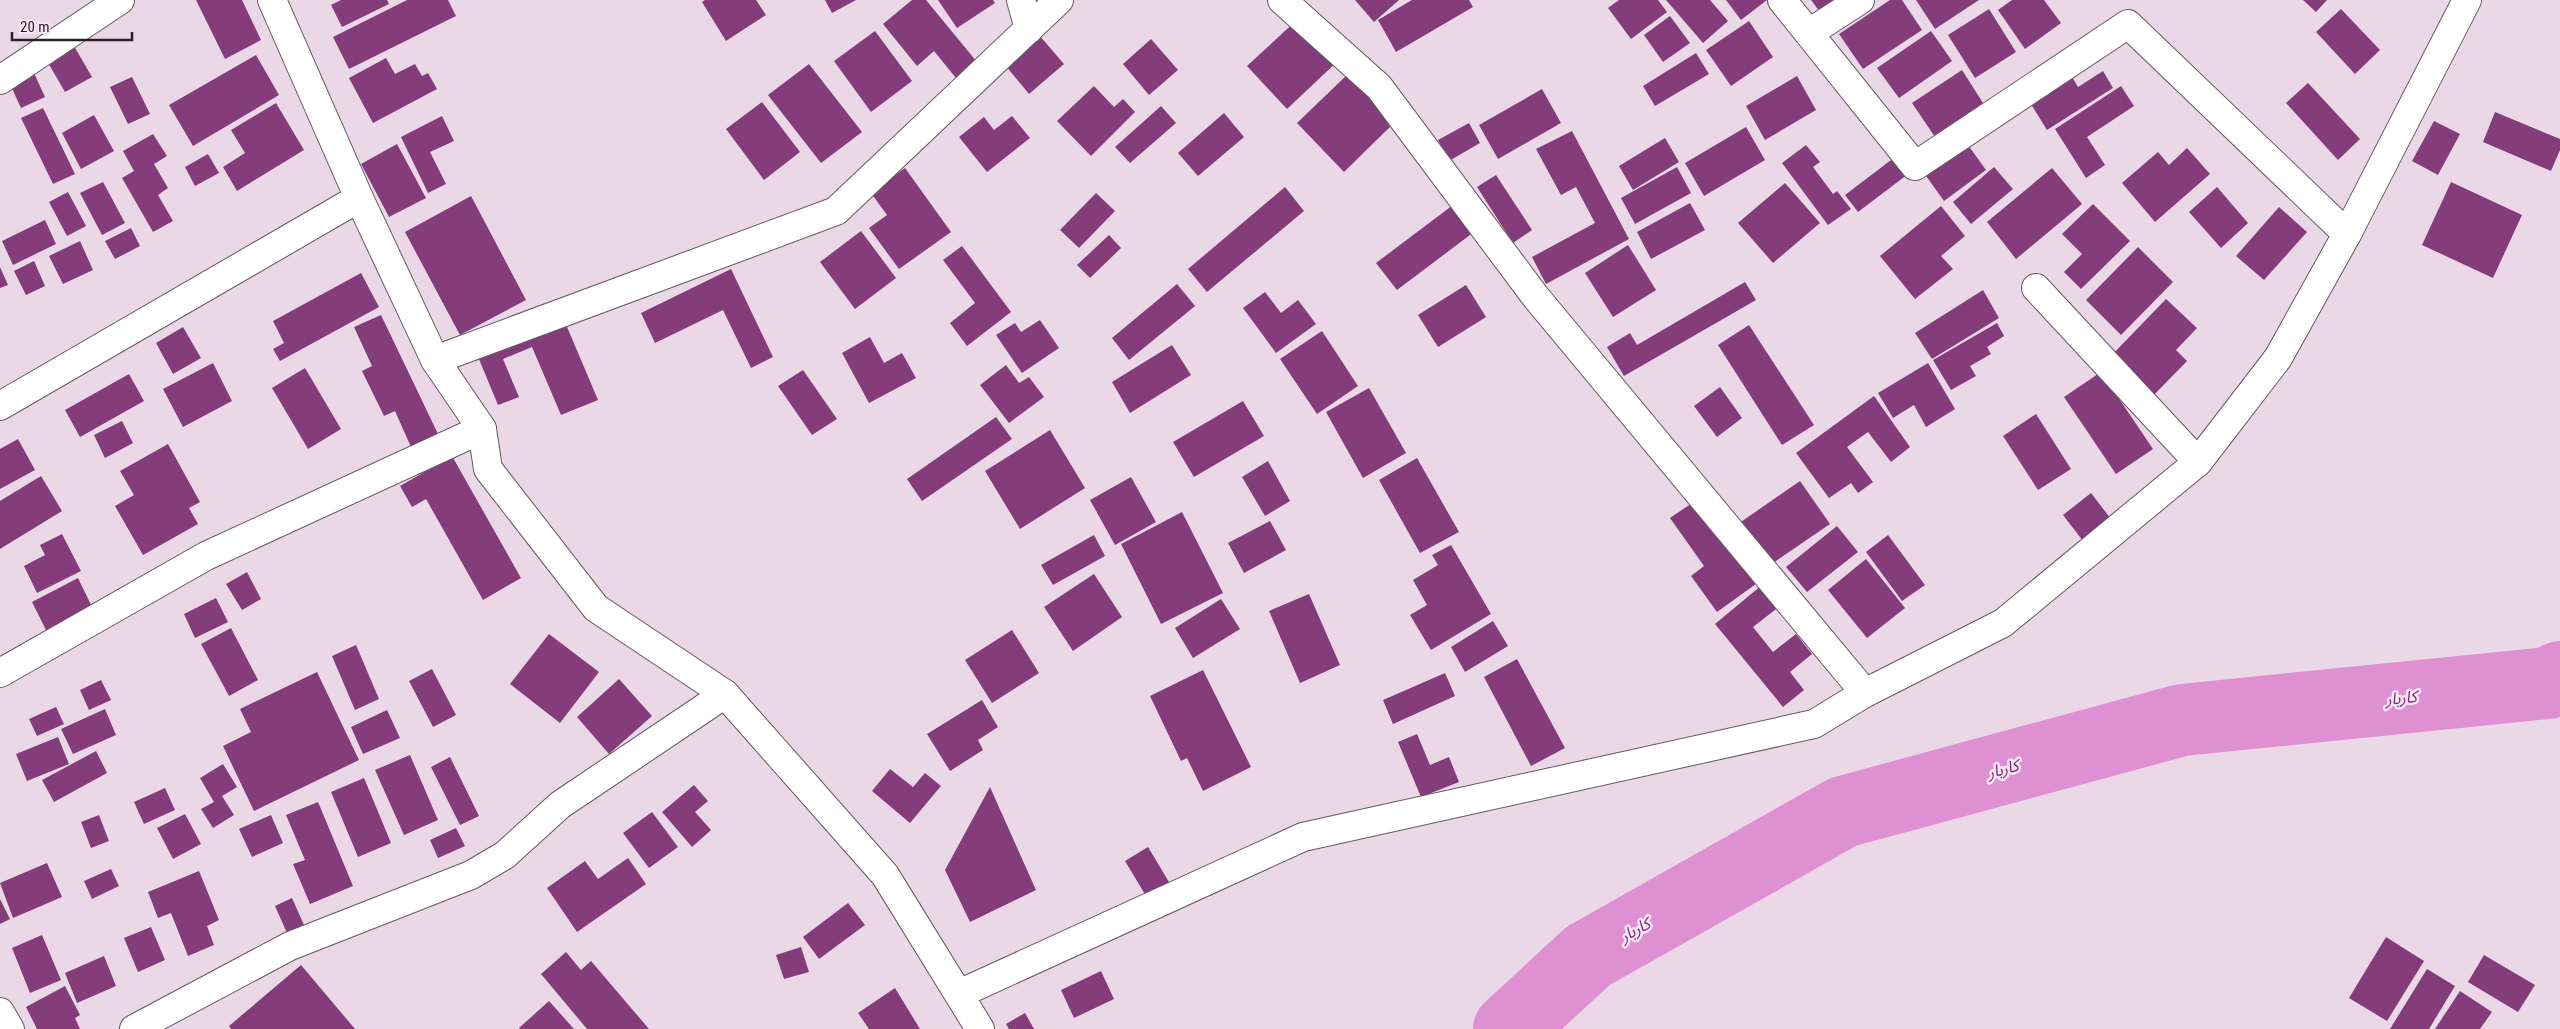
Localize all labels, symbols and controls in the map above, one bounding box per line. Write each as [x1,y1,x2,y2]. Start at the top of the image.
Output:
scale bar [12,10,132,42]
text: 20 m [20,18,50,36]
water label: کاربار [2382,687,2421,709]
water label: کاربار [1983,755,2024,783]
water label: کاربار [1615,912,1656,947]

